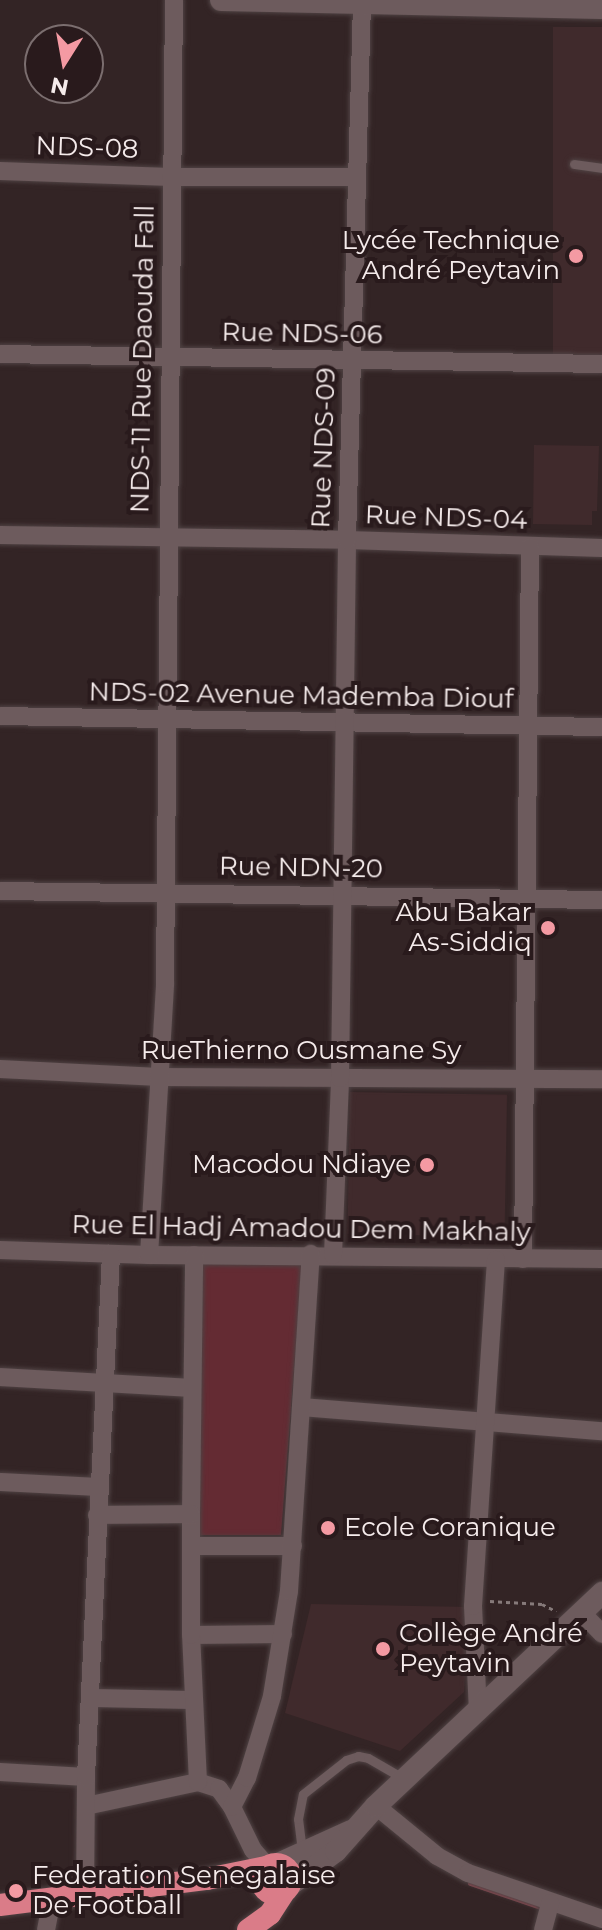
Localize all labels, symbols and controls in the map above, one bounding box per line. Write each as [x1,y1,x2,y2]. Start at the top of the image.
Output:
north arrow [24,24,104,104]
text: N [48,71,71,101]
street label: NDS-08 [35,131,139,165]
street label: NDS-11 Rue Daouda Fall [125,204,161,514]
place label: Lycée Technique André Peytavin [342,225,560,286]
marker: Lycée Technique André Peytavin [567,247,585,265]
street label: Rue NDS-06 [221,317,383,351]
street label: Rue NDS-09 [306,367,342,529]
street label: Rue NDS-04 [364,500,528,536]
street label: NDS-02 Avenue Mademba Diouf [88,677,514,715]
street label: Rue NDN-20 [219,851,383,885]
place label: Abu Bakar As-Siddiq [395,897,532,958]
marker: Abu Bakar As-Siddiq [539,919,557,937]
street label: RueThierno Ousmane Sy [141,1035,461,1067]
place label: Macodou Ndiaye [192,1149,411,1181]
marker: Macodou Ndiaye [418,1156,436,1174]
street label: Rue El Hadj Amadou Dem Makhaly [71,1209,531,1249]
place label: Ecole Coranique [344,1512,556,1544]
marker: Ecole Coranique [319,1519,337,1537]
place label: Collège André Peytavin [399,1618,583,1680]
marker: Collège André Peytavin [374,1640,392,1658]
place label: Federation Senegalaise De Football [32,1860,336,1922]
marker: Federation Senegalaise De Football [7,1882,25,1900]

